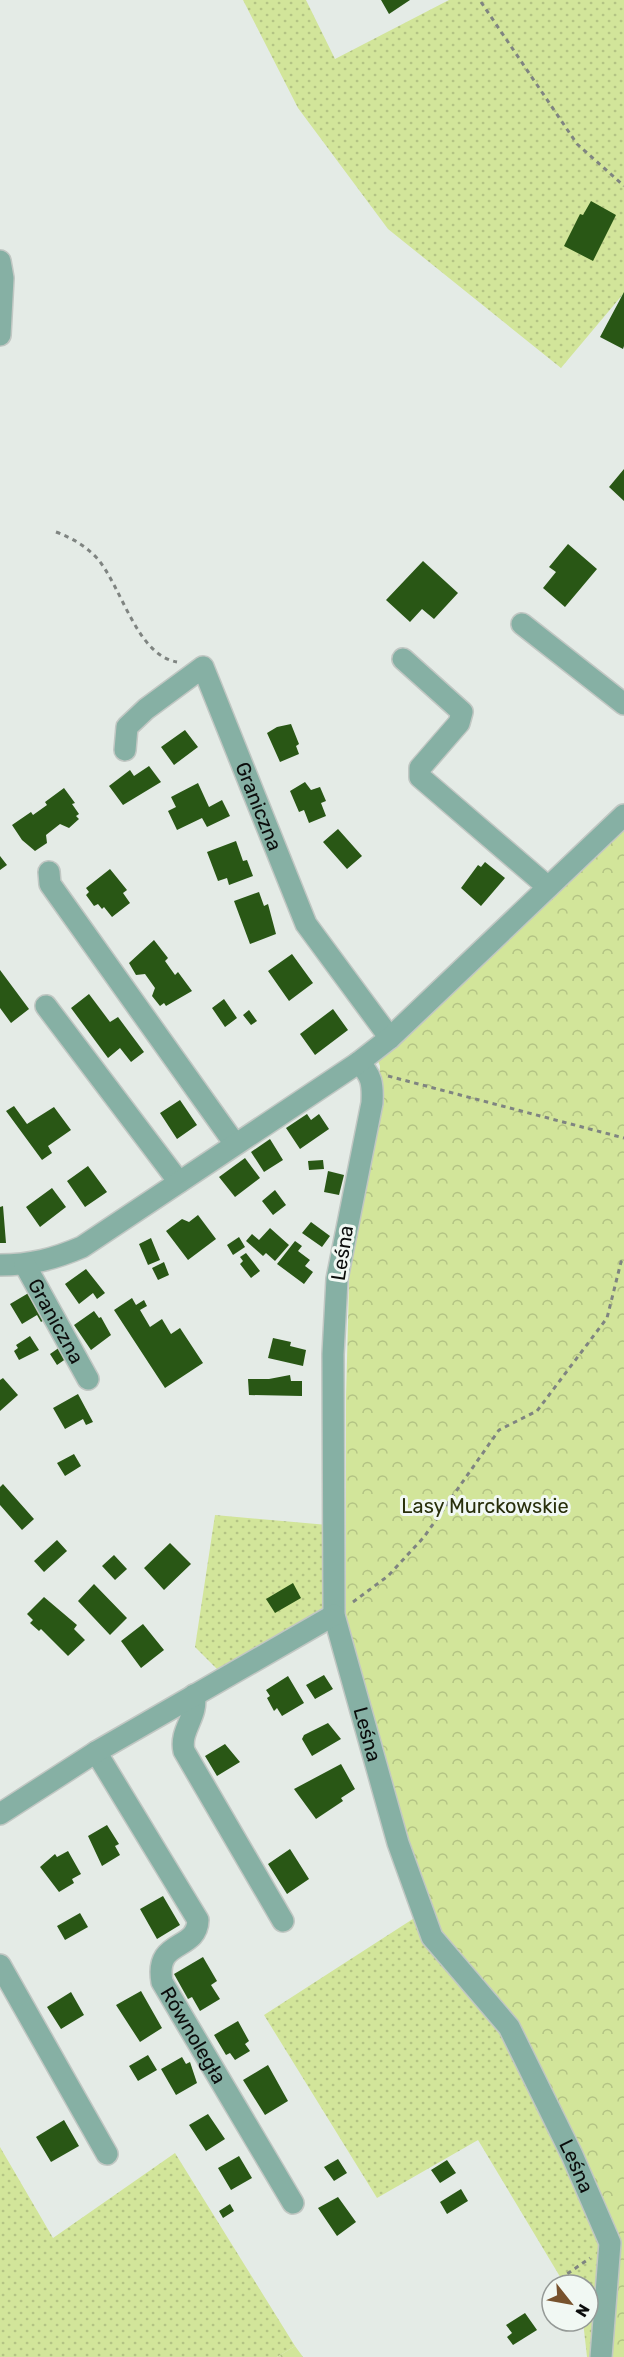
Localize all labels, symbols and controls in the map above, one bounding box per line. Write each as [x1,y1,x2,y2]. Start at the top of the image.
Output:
street label: Graniczna [230,758,287,854]
street label: Leśna [326,1224,358,1282]
street label: Graniczna [23,1274,89,1368]
park label: Lasy Murckowskie [401,1494,569,1518]
street label: Leśna [348,1704,387,1764]
street label: Równoległa [156,1982,232,2088]
street label: Leśna [554,2135,599,2196]
north arrow [540,2273,600,2333]
text: N [571,2301,594,2320]

